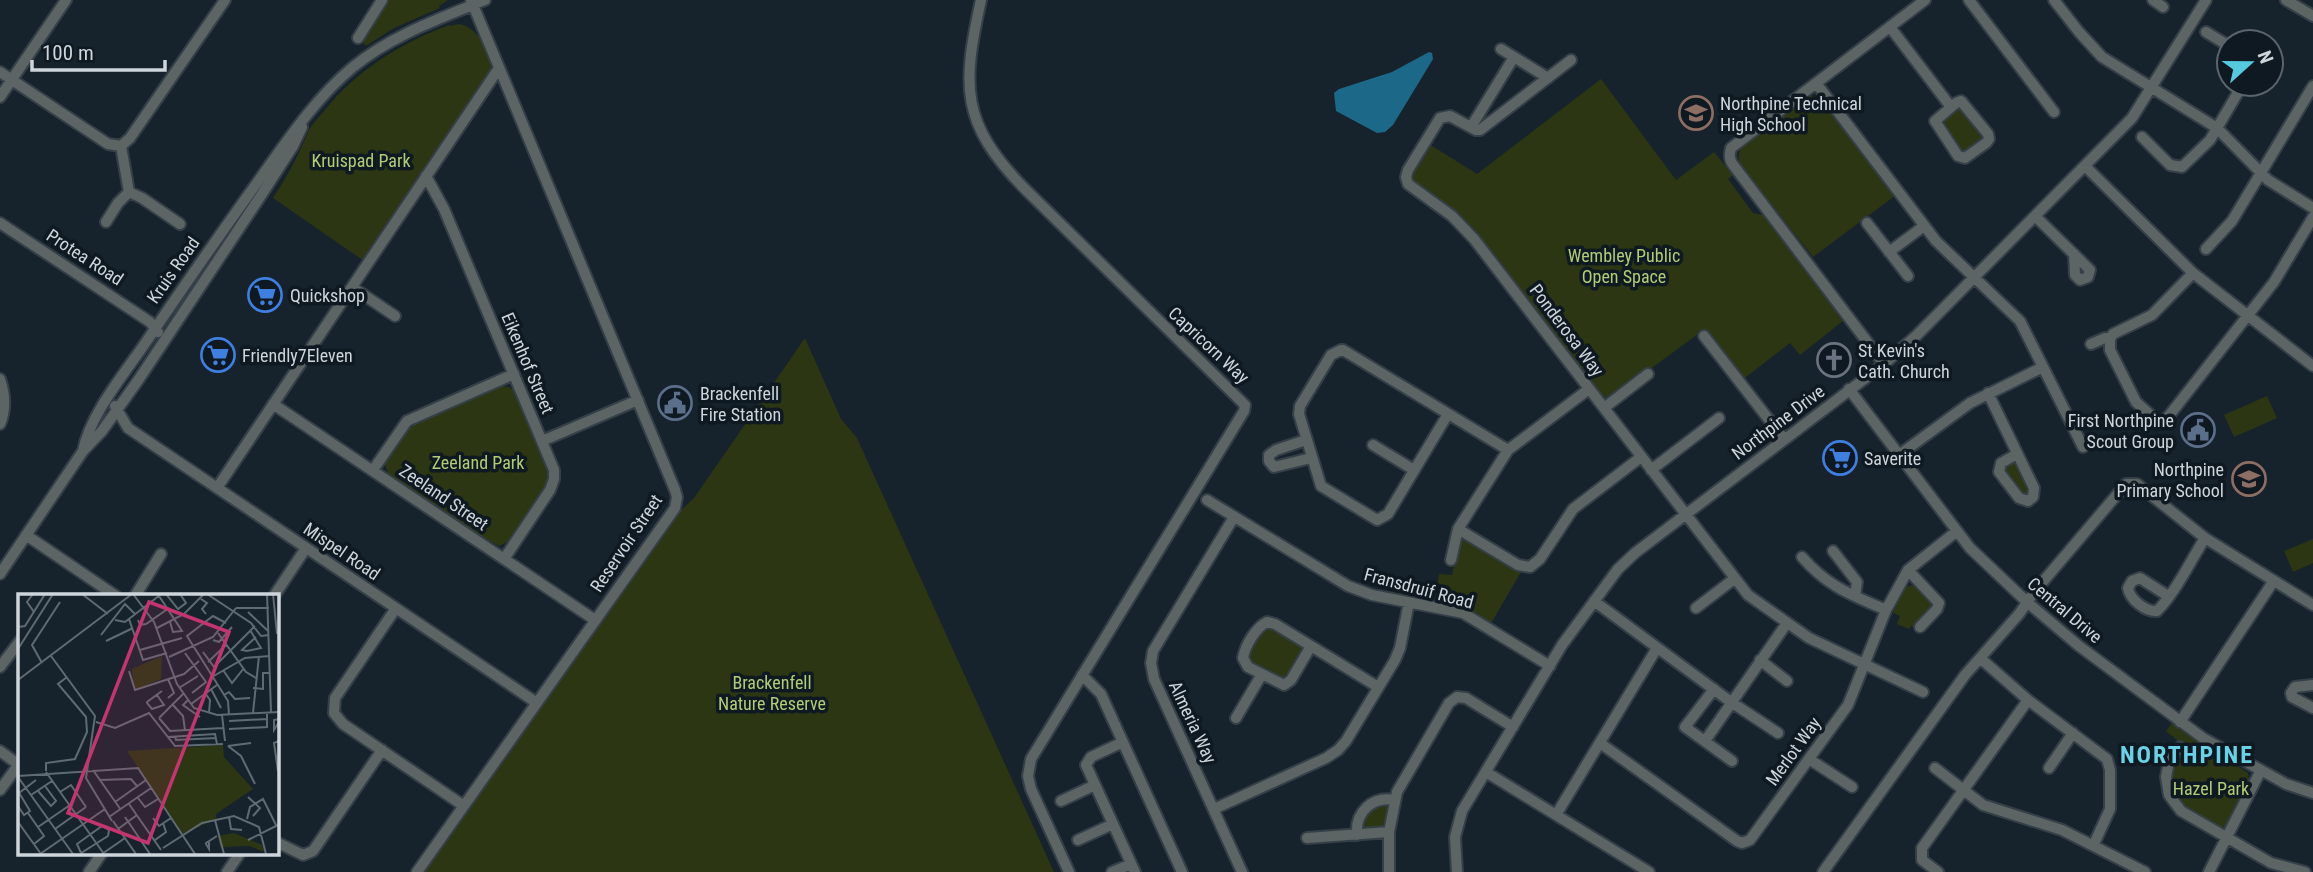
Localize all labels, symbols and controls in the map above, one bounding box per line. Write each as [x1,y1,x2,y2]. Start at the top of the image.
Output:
scale bar [32,28,164,72]
north arrow [2215,28,2285,98]
text: 100 m [42,41,94,65]
text: N [2253,48,2278,67]
place label: Northpine Technical High School [1720,93,1862,135]
school or university icon: Northpine Technical High School [1677,94,1715,132]
park label: Kruispad Park [312,150,411,171]
street label: Protea Road [43,225,127,289]
street label: Kruis Road [142,233,204,307]
park label: Wembley Public Open Space [1568,245,1680,287]
supermarket icon: Quickshop [246,276,284,314]
street label: Ponderosa Way [1526,280,1609,381]
place label: Quickshop [290,285,365,306]
street label: Capricorn Way [1164,302,1254,388]
street label: Eikenhof Street [497,309,559,417]
supermarket icon: Friendly7Eleven [199,336,237,374]
place label: St Kevin's Cath. Church [1858,340,1950,382]
church icon: St Kevin's Cath. Church [1815,341,1853,379]
place label: Friendly7Eleven [242,345,353,366]
street label: Northpine Drive [1728,380,1828,464]
place label: Brackenfell Fire Station [700,383,781,425]
public building icon: Brackenfell Fire Station [656,384,694,422]
place label: First Northpine Scout Group [2068,410,2174,452]
public building icon: First Northpine Scout Group [2179,411,2217,449]
supermarket icon: Saverite [1821,439,1859,477]
place label: Saverite [1864,448,1921,469]
park label: Zeeland Park [432,452,524,473]
place label: Northpine Primary School [2116,459,2224,501]
street label: Zeeland Street [396,460,492,534]
school or university icon: Northpine Primary School [2230,460,2268,498]
street label: Reservoir Street [586,490,666,596]
street label: Mispel Road [300,518,384,584]
street label: Fransdruif Road [1362,563,1476,613]
street label: Central Drive [2024,573,2106,647]
inset map [18,594,278,854]
park label: Brackenfell Nature Reserve [718,672,826,714]
street label: Almeria Way [1165,678,1221,767]
street label: Merlot Way [1761,712,1825,789]
district label: NORTHPINE [2120,741,2254,769]
park label: Hazel Park [2173,778,2249,799]

